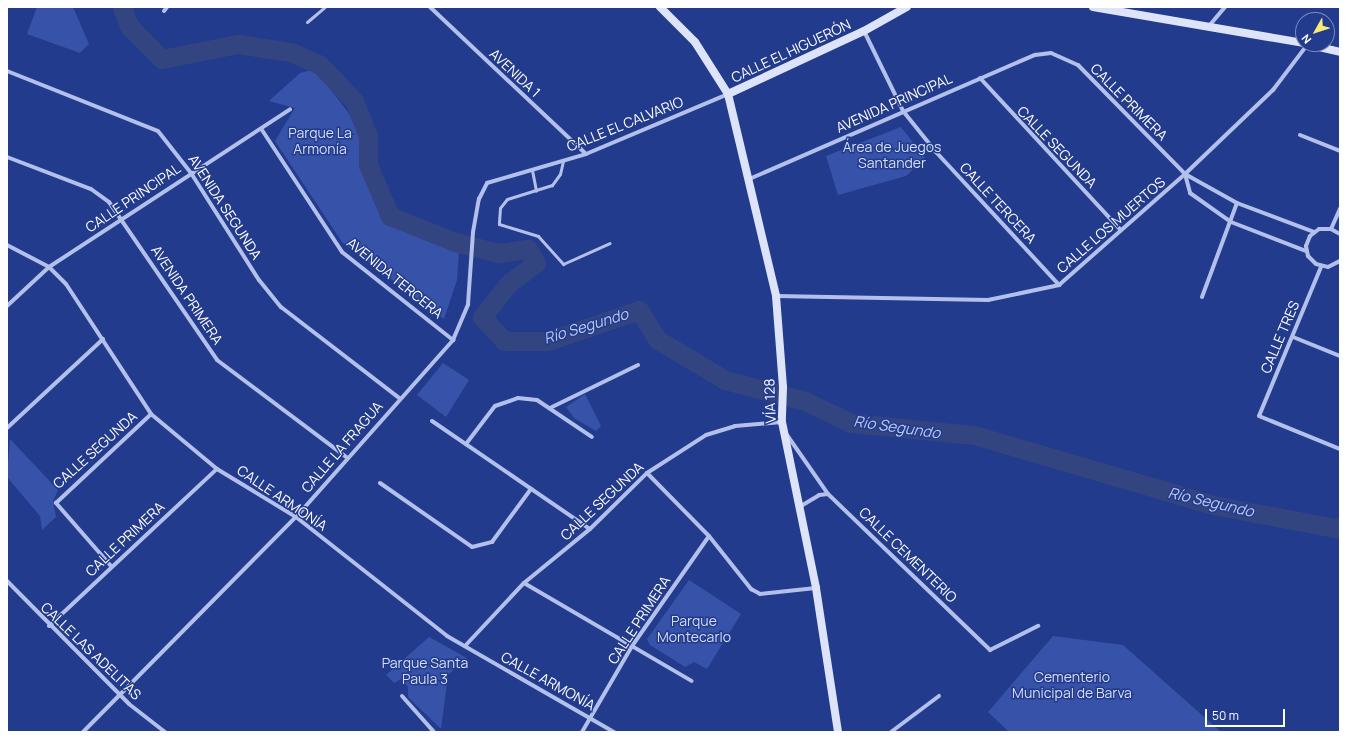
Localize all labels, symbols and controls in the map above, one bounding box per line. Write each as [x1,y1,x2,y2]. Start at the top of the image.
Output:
north arrow [1295,12,1335,52]
street label: CALLE EL HIGUERÓN [728,16,854,86]
text: N [1298,31,1314,47]
street label: AVENIDA 1 [486,45,544,101]
street label: CALLE PRIMERA [1087,60,1171,144]
street label: AVENIDA PRINCIPAL [833,70,955,136]
street label: CALLE EL CALVARIO [564,93,686,155]
street label: CALLE SEGUNDA [1014,103,1100,191]
park label: Parque La Armonía [288,125,352,158]
park label: Área de Juegos Santander [843,139,941,172]
street label: AVENIDA SEGUNDA [185,152,265,262]
street label: CALLE TERCERA [956,159,1040,247]
street label: CALLE PRINCIPAL [82,160,184,236]
street label: CALLE LOS MUERTOS [1054,174,1168,276]
street label: AVENIDA TERCERA [344,234,446,322]
street label: AVENIDA PRIMERA [148,242,226,348]
street label: CALLE TRES [1257,298,1303,376]
water label: Río Segundo [542,305,630,347]
street label: VÍA 128 [761,378,779,424]
street label: CALLE LA FRAGUA [298,398,386,496]
street label: CALLE SEGUNDA [50,408,140,492]
water label: Río Segundo [853,412,941,442]
street label: CALLE SEGUNDA [557,458,647,544]
street label: CALLE ARMONÍA [234,462,330,534]
water label: Río Segundo [1166,483,1256,521]
street label: CALLE PRIMERA [82,498,168,580]
street label: CALLE CEMENTERIO [856,504,960,606]
street label: CALLE PRIMERA [604,573,674,667]
street label: CALLE LAS ADELITAS [37,599,145,703]
park label: Parque Montecarlo [657,613,731,646]
street label: CALLE ARMONÍA [498,648,598,714]
park label: Parque Santa Paula 3 [382,655,468,688]
park label: Cementerio Municipal de Barva [1012,669,1132,702]
scale bar [1207,701,1287,727]
text: 50 m [1212,707,1239,724]

